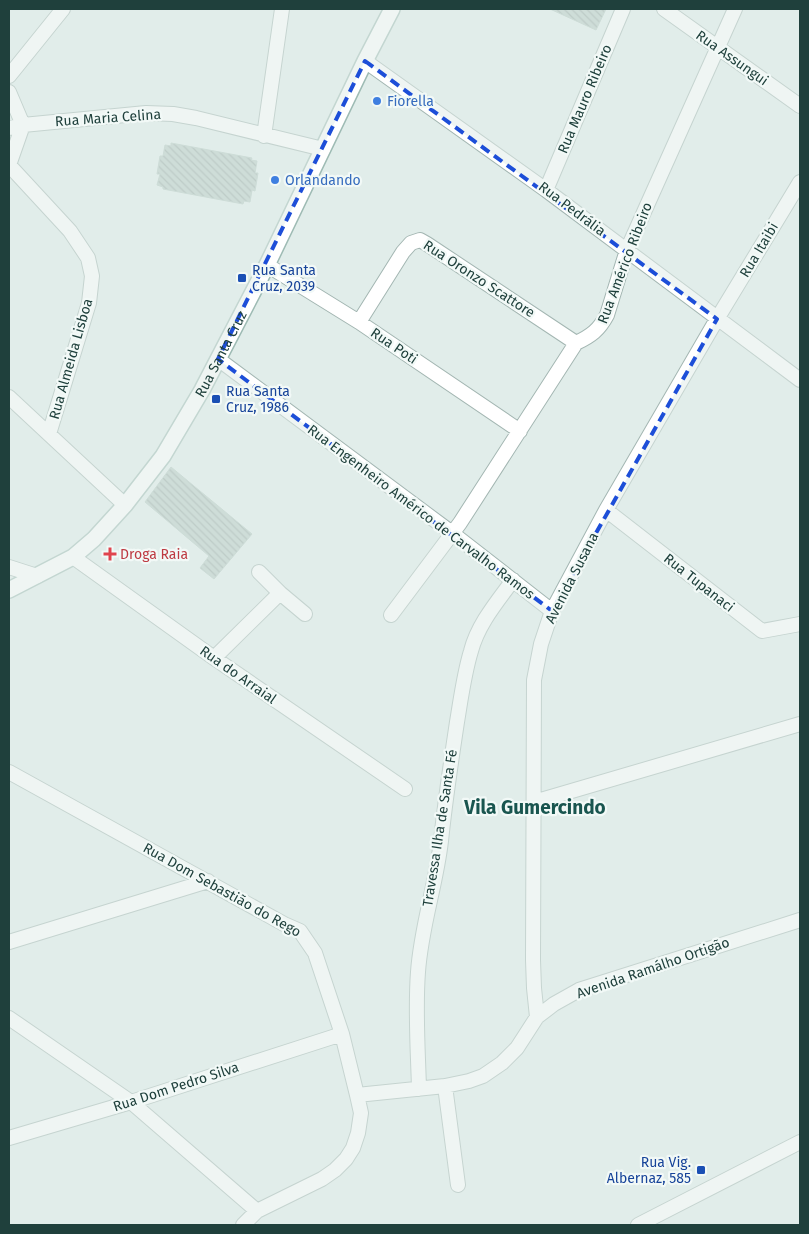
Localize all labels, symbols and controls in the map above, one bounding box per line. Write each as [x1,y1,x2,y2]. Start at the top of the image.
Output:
street label: Rua Assungui [693,27,771,89]
street label: Rua Mauro Ribeiro [554,42,616,156]
place label: Fiorella [387,93,434,110]
marker: Fiorella [371,95,383,107]
street label: Rua Maria Celina [54,106,162,130]
place label: Orlandando [285,172,361,189]
marker: Orlandando [269,174,281,186]
street label: Rua Pedrália [535,178,609,240]
street label: Rua Américo Ribeiro [594,200,656,326]
street label: Rua Itaibi [736,220,782,280]
street label: Rua Oronzo Scattore [420,237,538,321]
place label: Rua Santa Cruz, 2039 [252,262,316,295]
marker: Rua Santa Cruz, 2039 [236,272,248,284]
street label: Rua Almeida Lisboa [46,297,96,421]
street label: Rua Santa Cruz [191,308,250,400]
street label: Rua Poti [367,324,421,368]
place label: Rua Santa Cruz, 1986 [226,383,290,416]
marker: Rua Santa Cruz, 1986 [210,393,222,405]
street label: Rua Engenheiro Américo de Carvalho Ramos [304,421,538,603]
street label: Avenida Susana [542,530,602,626]
place label: Droga Raia [120,546,188,563]
marker: Droga Raia [104,548,116,560]
street label: Rua Tupanaci [660,550,738,616]
street label: Rua do Arraial [196,642,280,708]
street label: Travessa Ilha de Santa Fé [419,748,461,908]
district label: Vila Gumercindo [463,796,606,819]
street label: Rua Dom Sebastião do Rego [140,839,304,941]
street label: Avenida Ramálho Ortigão [574,934,732,1002]
street label: Rua Dom Pedro Silva [111,1059,241,1115]
place label: Rua Vig. Albernaz, 585 [607,1154,691,1187]
marker: Rua Vig. Albernaz, 585 [695,1164,707,1176]

